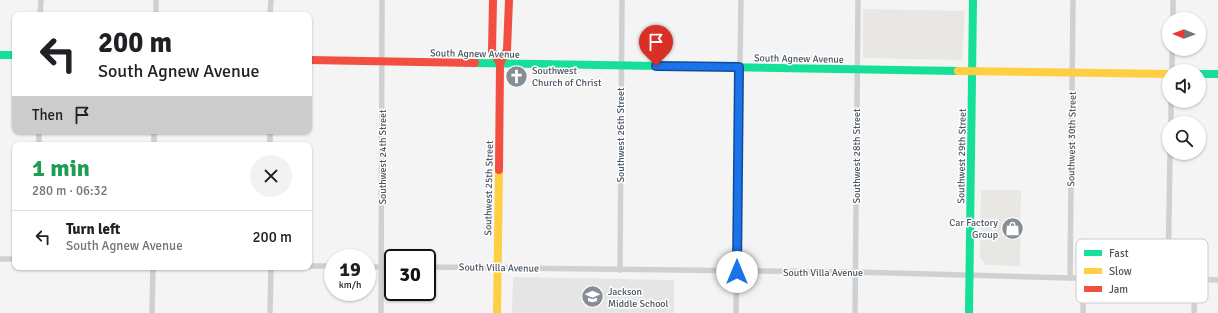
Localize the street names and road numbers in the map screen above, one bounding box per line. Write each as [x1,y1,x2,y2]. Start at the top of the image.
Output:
street label: South Agnew Avenue [430,47,520,61]
street label: South Agnew Avenue [754,52,844,66]
street label: Southwest 26th Street [615,87,627,183]
street label: Southwest 30th Street [1065,91,1079,187]
street label: Southwest 28th Street [851,108,863,204]
street label: Southwest 29th Street [955,108,969,204]
street label: Southwest 24th Street [377,109,389,205]
street label: Southwest 25th Street [482,140,496,236]
street label: South Villa Avenue [459,261,539,275]
street label: South Villa Avenue [783,267,863,279]

